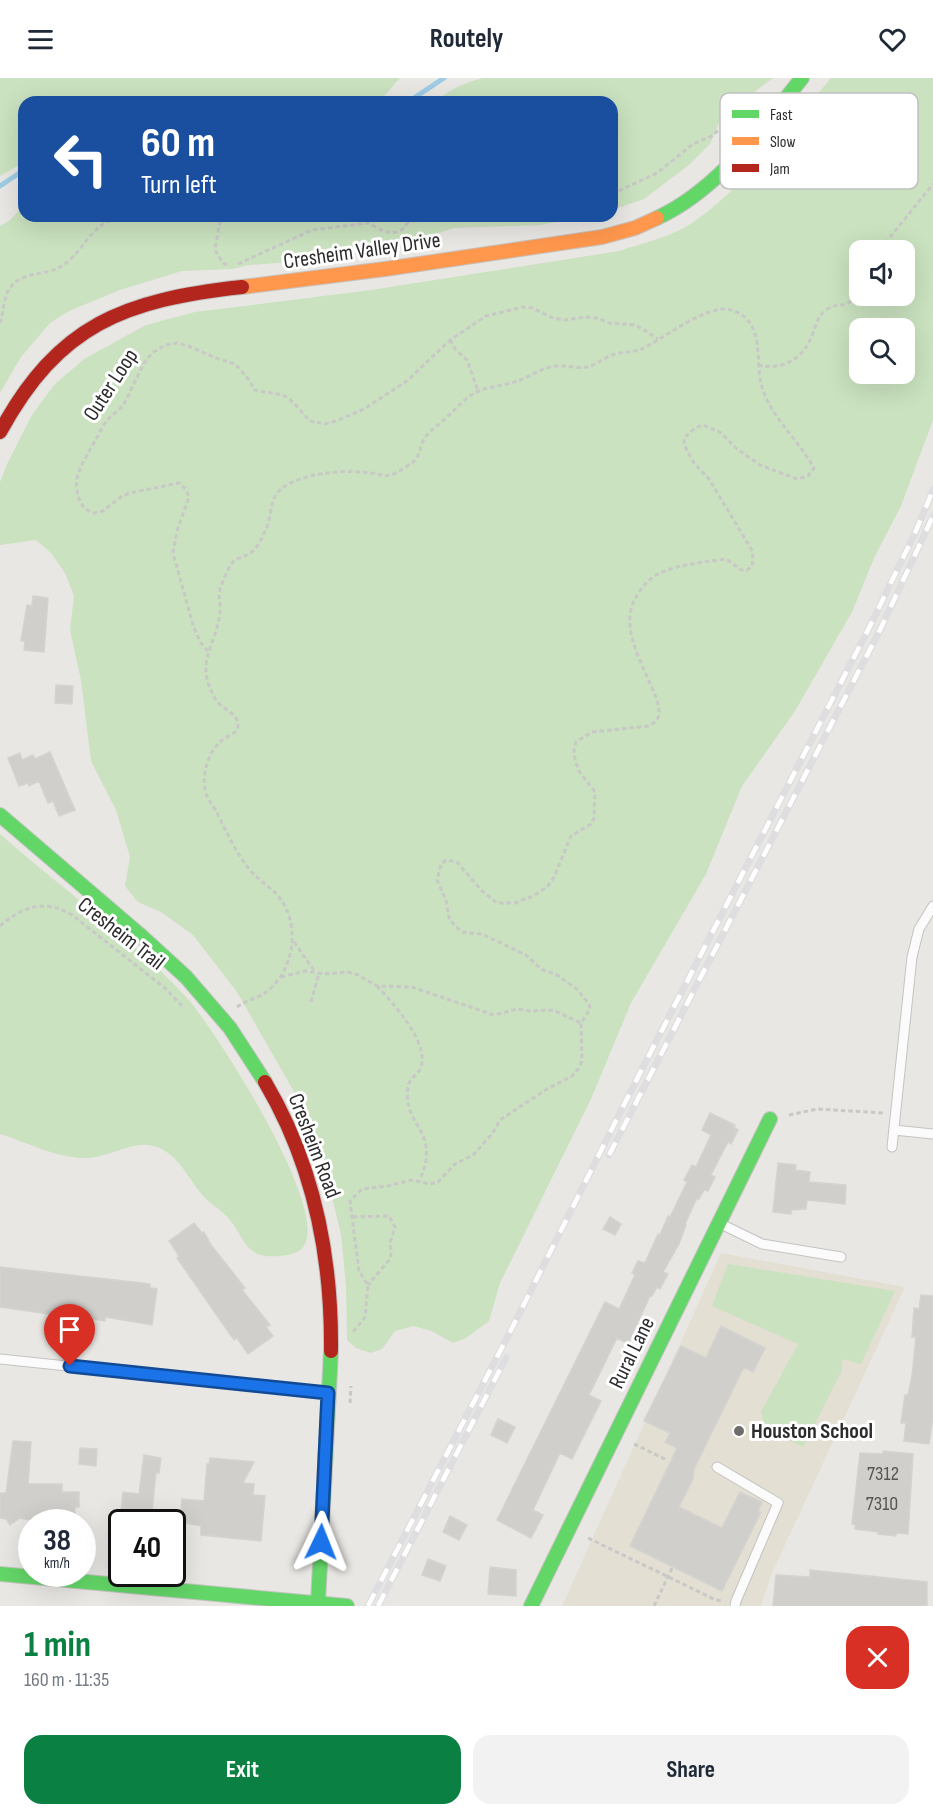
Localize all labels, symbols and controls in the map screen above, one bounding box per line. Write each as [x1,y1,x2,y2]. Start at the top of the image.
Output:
icon: menu [24,23,57,56]
text: Routely [430,23,503,55]
icon: heart [876,23,909,56]
legend [720,93,918,189]
text: Fast [770,106,793,125]
text: 60 m [141,118,215,169]
icon: left [42,120,120,198]
text: Slow [770,133,795,152]
text: Jam [769,160,790,179]
text: Turn left [141,169,217,201]
street label: Cresheim Valley Drive [282,227,442,275]
map controls [849,240,915,384]
button: sound [849,240,915,306]
button: search [849,318,915,384]
street label: Outer Loop [78,344,144,426]
street label: Cresheim Trail [72,892,170,976]
street label: Cresheim Road [282,1090,346,1202]
pin [44,1304,95,1366]
icon: arrive [53,1313,86,1346]
street label: Rural Lane [603,1313,661,1393]
place label: Houston School [751,1418,873,1445]
marker: Houston School [732,1424,746,1438]
house number: 7312 [867,1462,899,1486]
house number: 7310 [866,1492,898,1516]
speed limit sign: 40 [108,1509,186,1587]
position arrow [289,1510,353,1574]
text: 38 [43,1523,71,1559]
text: km/h [44,1554,70,1573]
text: 1 min [24,1624,91,1667]
button: close [846,1626,909,1689]
text: 160 m · 11:35 [24,1668,109,1692]
button: Exit [24,1735,461,1804]
button: Share [473,1735,909,1804]

